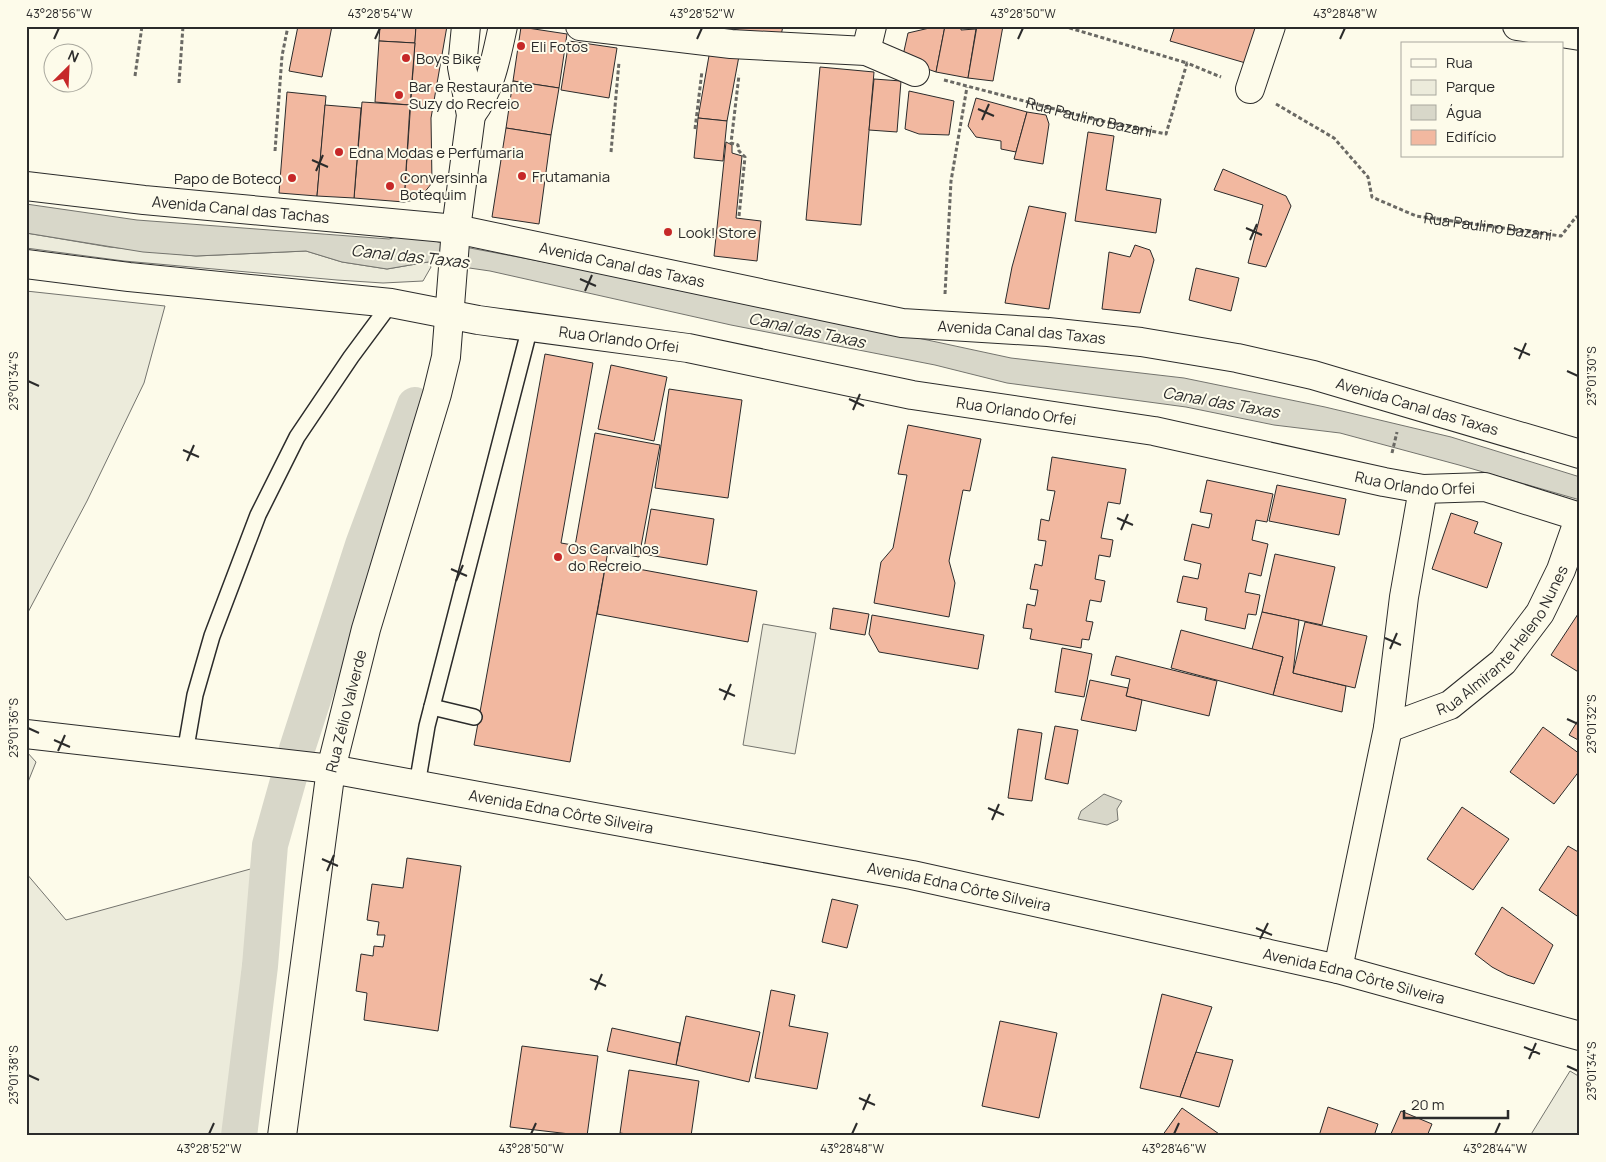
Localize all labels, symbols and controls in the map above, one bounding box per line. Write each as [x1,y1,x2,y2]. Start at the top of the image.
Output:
text: 43°28'56"W [26,5,93,22]
text: 43°28'54"W [347,5,413,22]
text: 43°28'52"W [670,5,735,22]
text: 43°28'50"W [990,5,1057,22]
text: 43°28'48"W [1313,5,1378,22]
place label: Eli Fotos [531,36,588,57]
marker: Eli Fotos [515,40,527,52]
north arrow [42,42,92,92]
legend [1401,42,1564,158]
text: N [65,45,82,66]
place label: Boys Bike [416,48,482,69]
marker: Boys Bike [400,52,412,64]
text: Rua [1446,52,1473,73]
place label: Bar e Restaurante Suzy do Recreio [409,76,533,114]
text: Parque [1446,76,1495,97]
marker: Bar e Restaurante Suzy do Recreio [393,89,405,101]
street label: Rua Paulino Bazani [1024,91,1155,141]
text: Água [1446,102,1482,123]
text: Edifício [1446,126,1497,147]
place label: Edna Modas e Perfumaria [349,142,524,163]
marker: Edna Modas e Perfumaria [333,146,345,158]
place label: Frutamania [532,166,610,187]
place label: Conversinha Botequim [400,167,487,205]
place label: Papo de Boteco [174,168,282,189]
marker: Frutamania [516,170,528,182]
marker: Papo de Boteco [286,172,298,184]
marker: Conversinha Botequim [384,180,396,192]
street label: Avenida Canal das Tachas [151,190,331,228]
street label: Rua Paulino Bazani [1423,207,1554,245]
place label: Look! Store [678,222,757,243]
marker: Look! Store [662,226,674,238]
street label: Avenida Canal das Taxas [538,236,707,292]
water label: Canal das Taxas [350,239,472,273]
water label: Canal das Taxas [747,307,869,353]
street label: Avenida Canal das Taxas [937,315,1107,349]
street label: Rua Orlando Orfei [558,320,680,357]
text: 23°01'30"S [1583,346,1600,406]
text: 23°01'34"S [5,352,22,410]
street label: Avenida Canal das Taxas [1334,372,1501,440]
water label: Canal das Taxas [1161,381,1283,423]
street label: Rua Orlando Orfei [955,391,1078,430]
street label: Rua Orlando Orfei [1353,465,1476,500]
place label: Os Carvalhos do Recreio [568,538,659,576]
marker: Os Carvalhos do Recreio [552,551,564,563]
street label: Rua Almirante Heleno Nunes [1433,563,1572,720]
street label: Rua Zélio Valverde [320,647,371,775]
text: 23°01'32"S [1583,694,1600,754]
text: 23°01'36"S [5,698,22,758]
street label: Avenida Edna Côrte Silveira [467,784,655,838]
street label: Avenida Edna Côrte Silveira [866,857,1053,916]
street label: Avenida Edna Côrte Silveira [1261,942,1447,1009]
text: 23°01'34"S [1583,1042,1600,1100]
text: 23°01'38"S [5,1045,22,1105]
scale bar [1404,1087,1507,1119]
text: 20 m [1411,1094,1444,1115]
text: 43°28'52"W [177,1140,242,1157]
text: 43°28'50"W [498,1140,565,1157]
text: 43°28'48"W [820,1140,885,1157]
text: 43°28'46"W [1142,1140,1207,1157]
text: 43°28'44"W [1463,1140,1528,1157]

